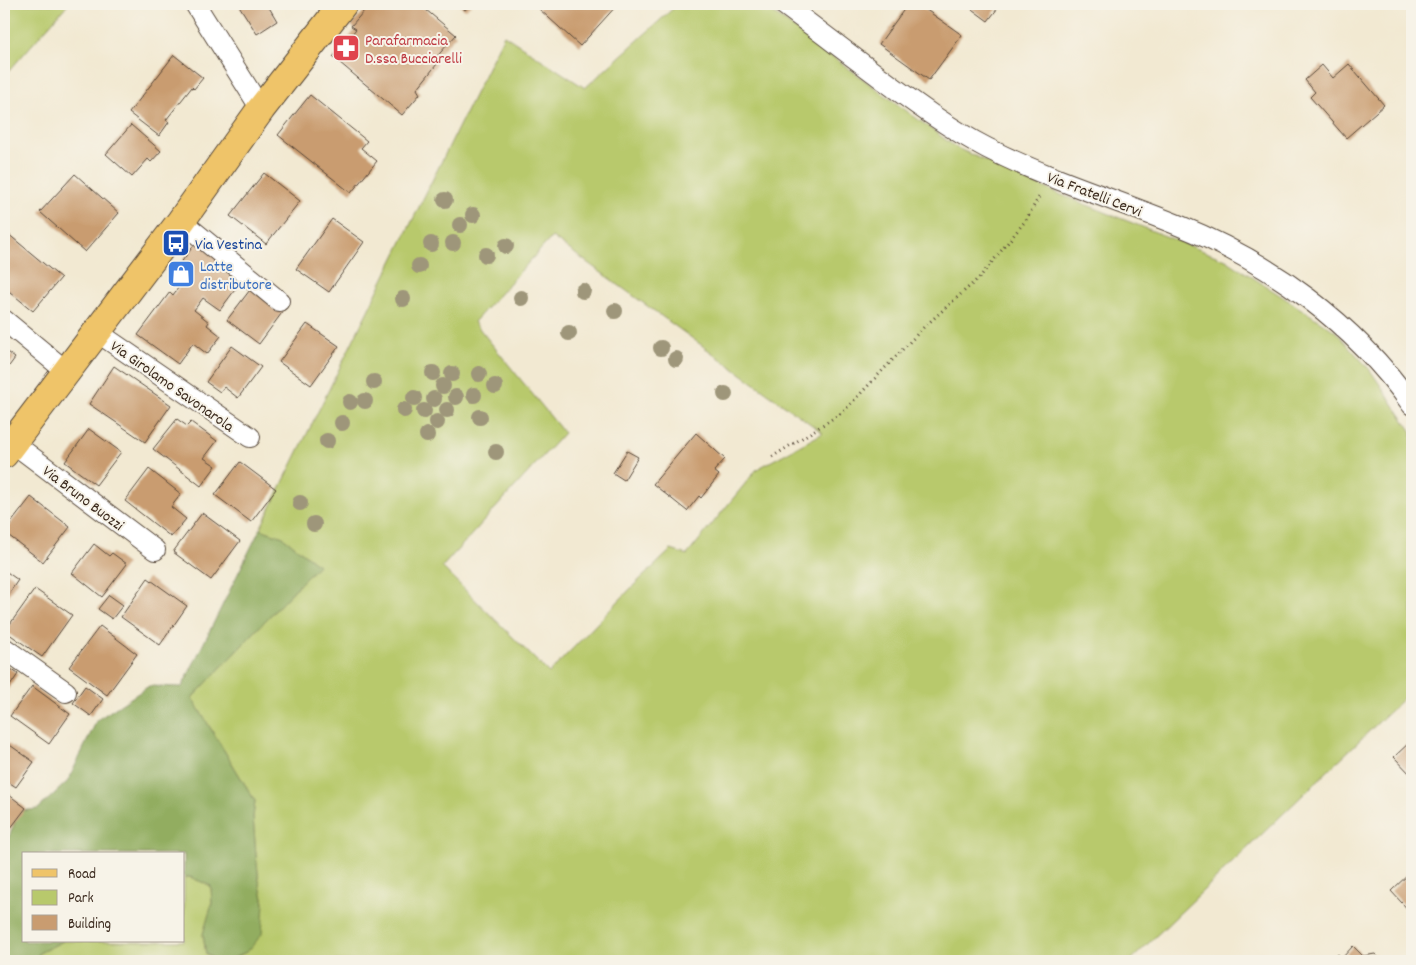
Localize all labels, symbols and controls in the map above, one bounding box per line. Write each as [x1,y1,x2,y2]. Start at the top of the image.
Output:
place label: Parafarmacia D.ssa Bucciarelli [365,30,462,71]
pharmacy icon: Parafarmacia D.ssa Bucciarelli [331,33,361,63]
street label: Via Fratelli Cervi [1043,167,1145,224]
bus stop icon: Via Vestina [161,228,191,258]
place label: Via Vestina [195,234,262,257]
place label: Latte distributore [200,256,272,297]
shop icon: Latte distributore [166,259,196,289]
street label: Via Girolamo Savonarola [105,336,239,439]
street label: Via Bruno Buozzi [37,461,128,537]
legend [22,852,185,942]
text: Road [68,864,96,886]
text: Park [68,888,94,910]
text: Building [68,914,111,936]

